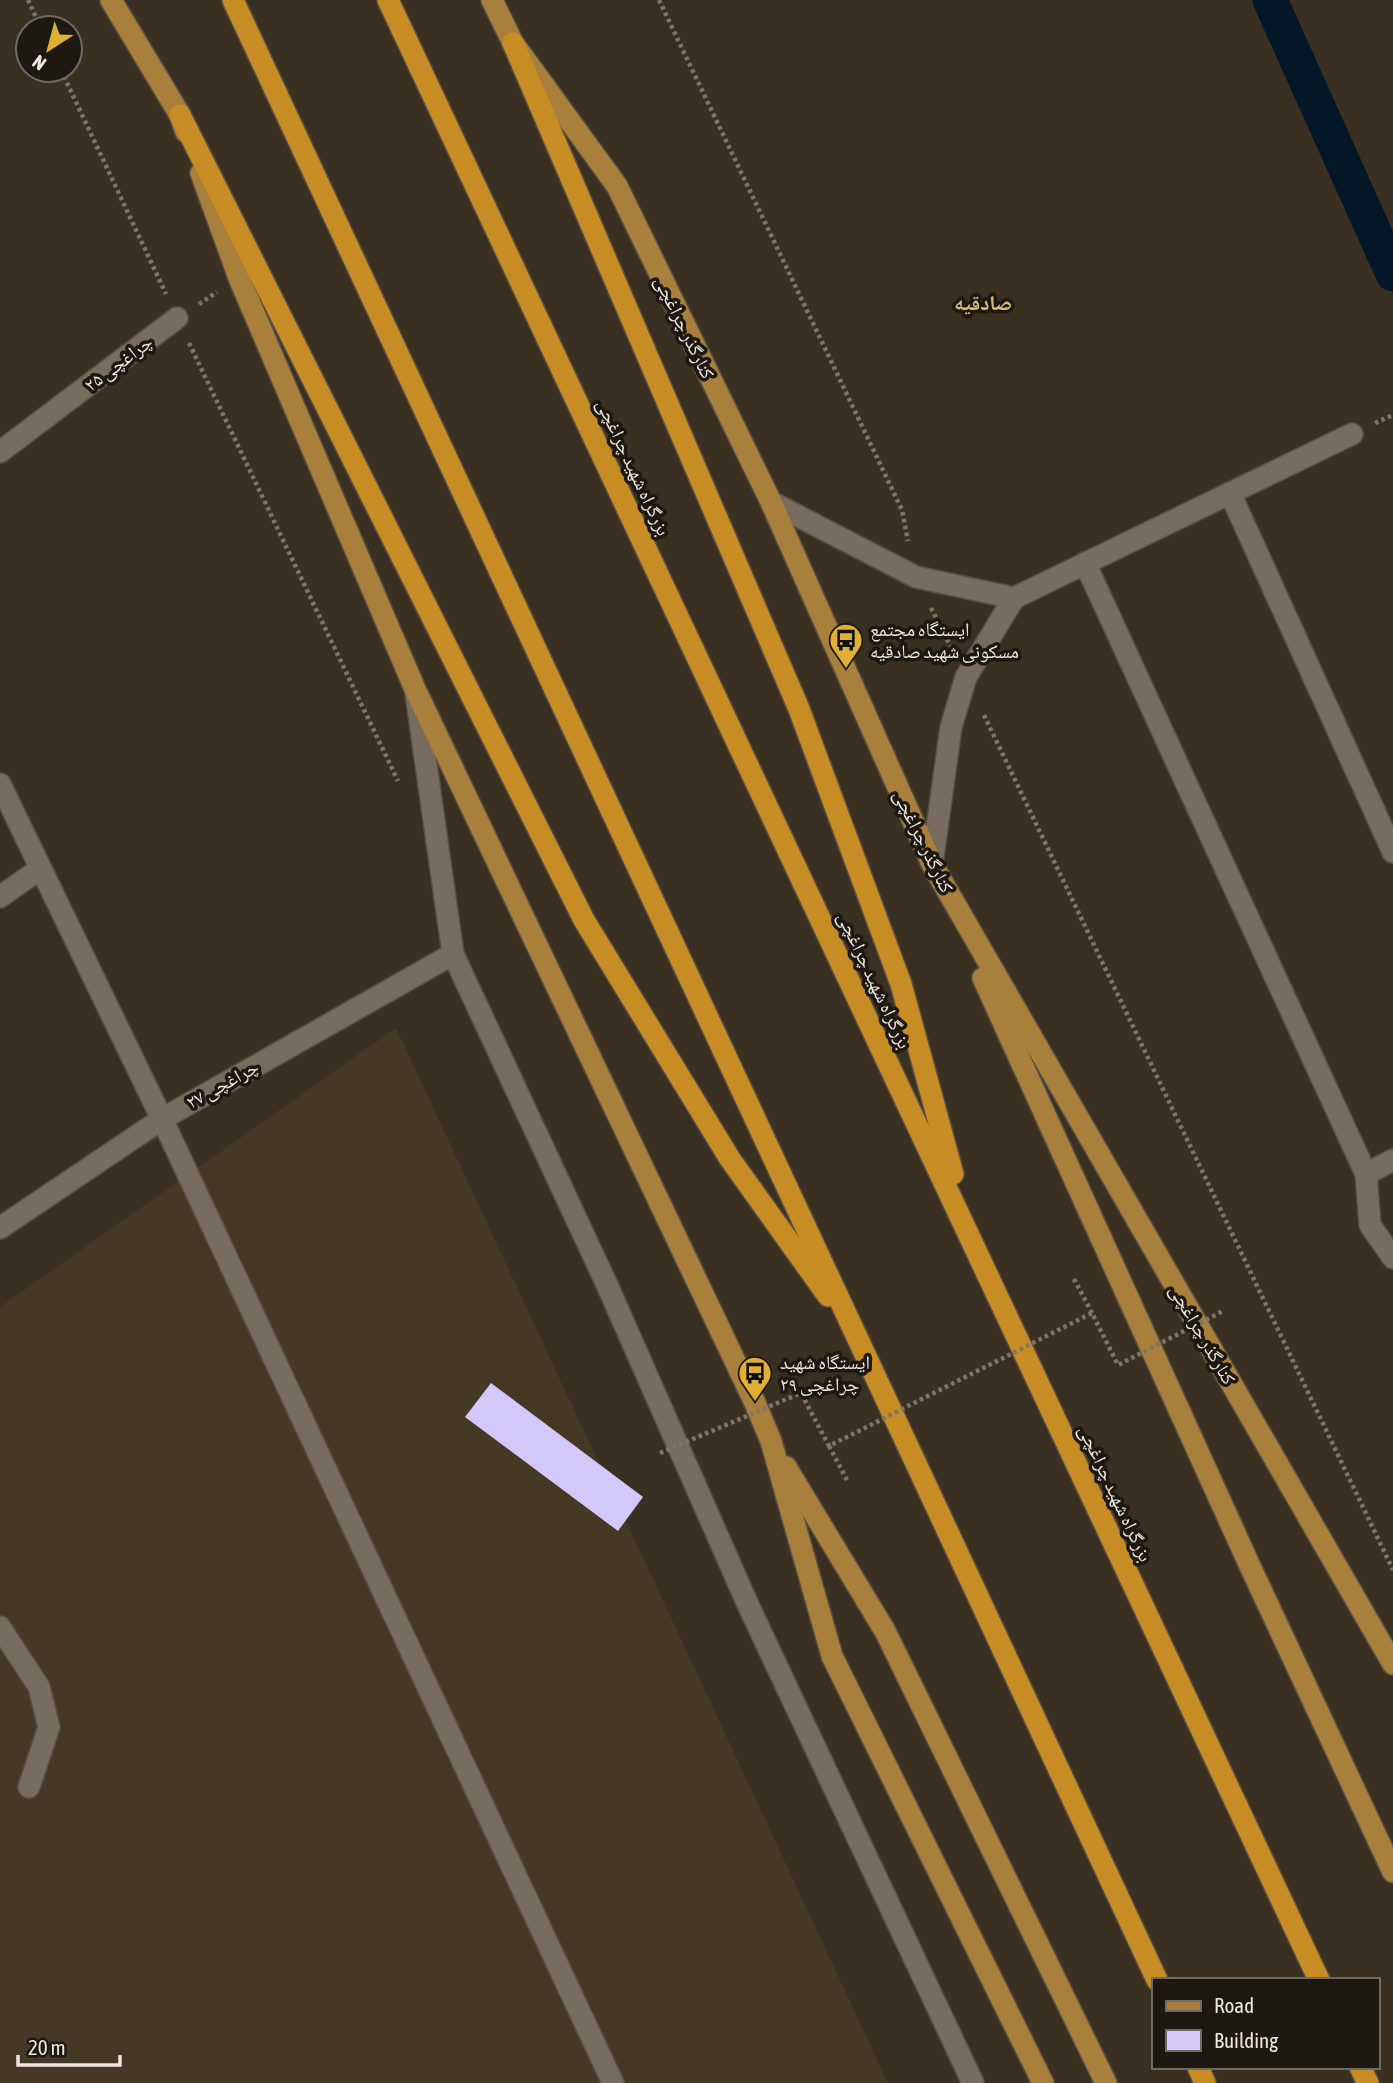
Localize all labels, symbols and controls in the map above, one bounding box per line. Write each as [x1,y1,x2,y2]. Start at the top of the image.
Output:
north arrow [14,14,84,84]
text: N [28,51,50,75]
street label: کنارگذر چراغچی [650,272,719,383]
district label: صادقیه [954,290,1012,315]
street label: چراغچی ۲۵ [80,330,157,396]
street label: بزرگراه شهید چراغچی [592,395,675,539]
place label: ایستگاه مجتمع مسکونی شهید صادقیه [870,618,1019,663]
bus stop icon: ایستگاه مجتمع مسکونی شهید صادقیه [827,621,865,670]
street label: کنارگذر چراغچی [889,786,958,897]
street label: بزرگراه شهید چراغچی [833,908,916,1052]
street label: چراغچی ۲۷ [182,1055,262,1114]
street label: کنارگذر چراغچی [1165,1280,1241,1389]
place label: ایستگاه شهید چراغچی ۲۹ [780,1351,870,1396]
bus stop icon: ایستگاه شهید چراغچی ۲۹ [736,1354,774,1403]
street label: بزرگراه شهید چراغچی [1074,1421,1157,1565]
legend [1152,1978,1379,2069]
text: Road [1214,1993,1254,2017]
scale bar [18,2024,119,2068]
text: Building [1214,2028,1278,2052]
text: 20 m [28,2035,66,2059]

